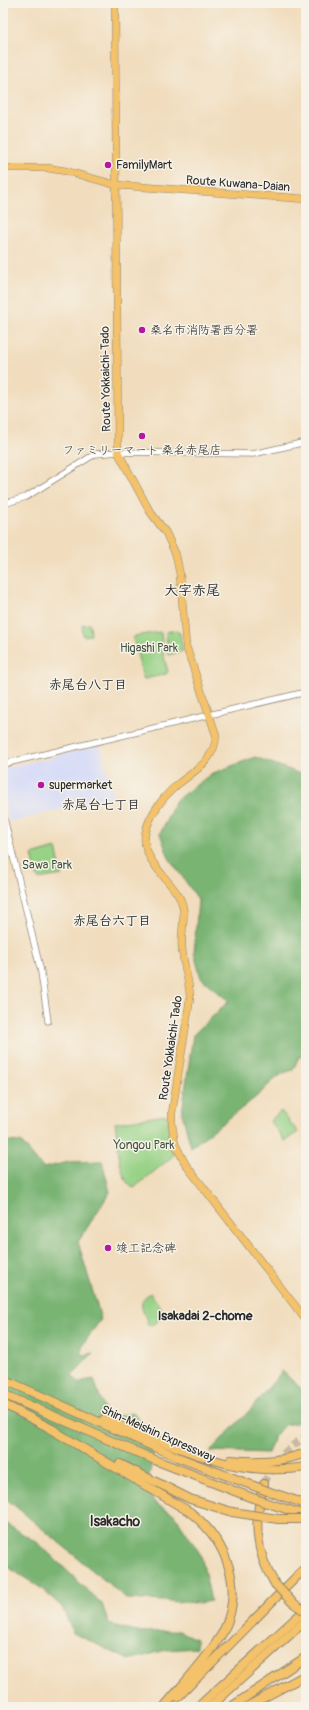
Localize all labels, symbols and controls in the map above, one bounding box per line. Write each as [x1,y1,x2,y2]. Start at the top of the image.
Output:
place label: FamilyMart [116,158,172,173]
marker: FamilyMart [103,160,113,170]
street label: Route Kuwana-Daian [186,173,291,195]
place label: 桑名市消防署西分署 [150,323,258,338]
marker: 桑名市消防署西分署 [137,325,147,335]
street label: Route Yokkaichi-Tado [98,326,114,432]
marker: ファミリーマート 桑名赤尾店 [137,431,147,441]
place label: ファミリーマート 桑名赤尾店 [63,443,221,458]
district label: 大字赤尾 [164,582,220,599]
park label: Higashi Park [120,641,178,656]
district label: 赤尾台八丁目 [49,677,127,693]
place label: supermarket [49,778,112,793]
marker: supermarket [36,780,46,790]
district label: 赤尾台七丁目 [62,797,140,813]
park label: Sawa Park [22,858,72,873]
district label: 赤尾台六丁目 [73,913,151,929]
street label: Route Yokkaichi-Tado [156,994,186,1101]
park label: Yongou Park [112,1138,175,1153]
place label: 竣工記念碑 [116,1241,176,1256]
marker: 竣工記念碑 [103,1243,113,1253]
district label: Isakadai 2-chome [158,1308,253,1324]
street label: Shin-Meishin Expressway [99,1402,217,1466]
district label: Isakacho [90,1513,141,1530]

